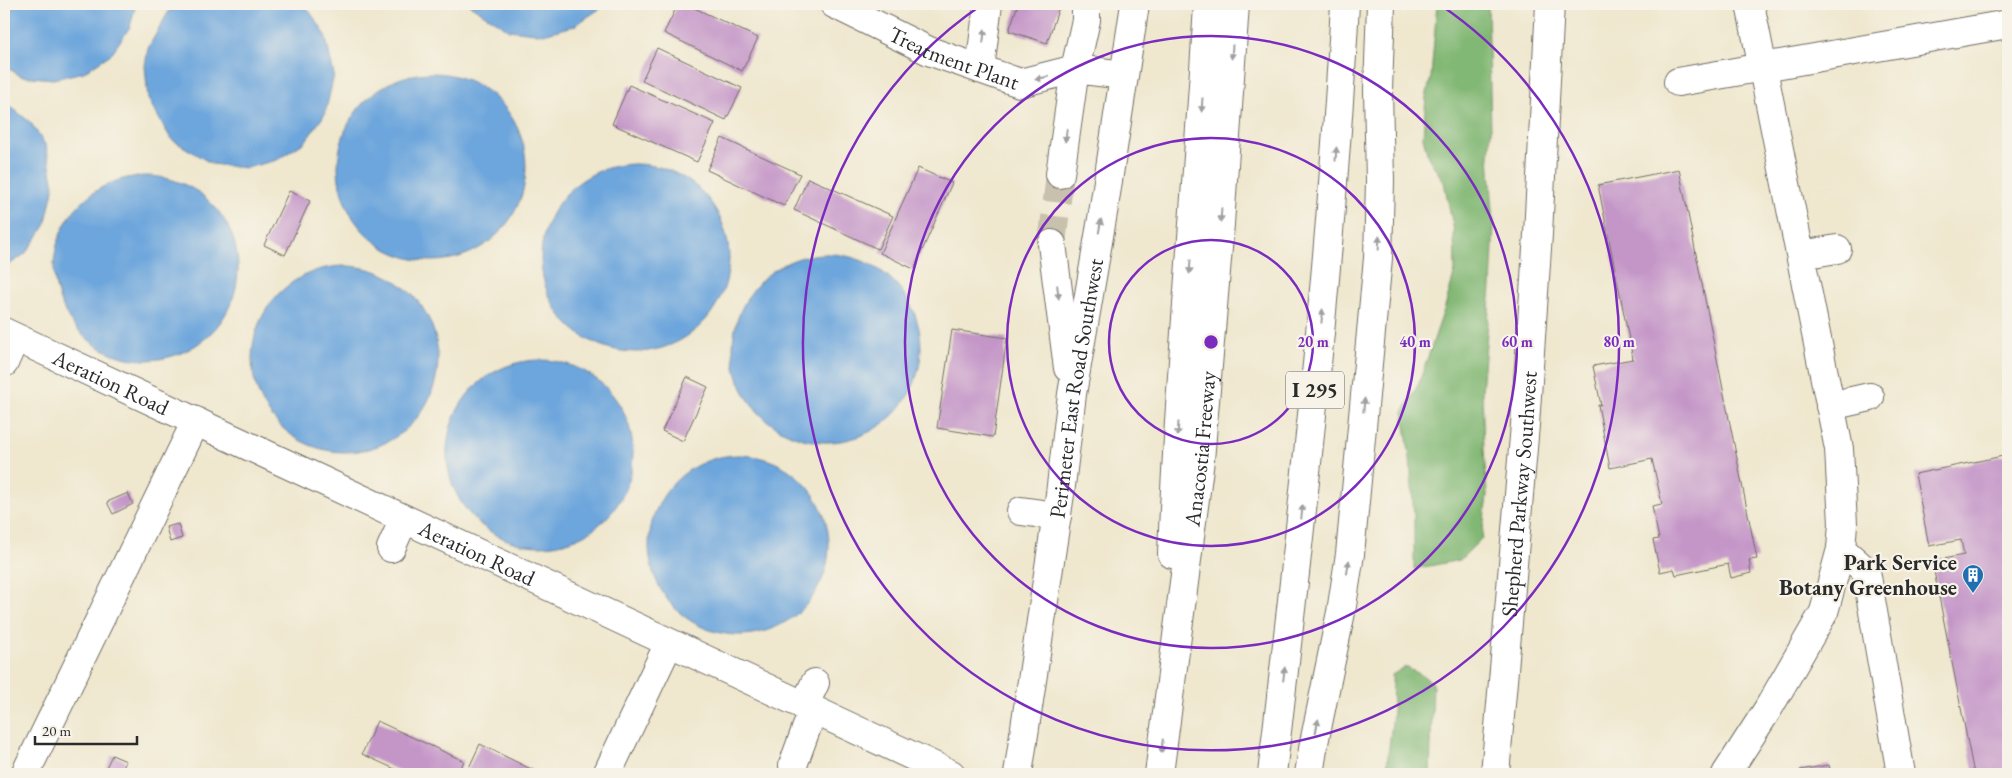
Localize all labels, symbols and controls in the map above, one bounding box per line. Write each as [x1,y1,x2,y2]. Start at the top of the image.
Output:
street label: Treatment Plant [884,19,1023,97]
one-way arrow [980,28,988,44]
one-way arrow [1227,45,1235,61]
one-way arrow [1034,74,1049,82]
one-way arrow [1197,97,1205,113]
one-way arrow [1062,127,1070,143]
one-way arrow [1332,146,1340,162]
one-way arrow [1217,207,1225,223]
one-way arrow [1097,217,1105,233]
one-way arrow [1375,235,1383,251]
street label: Perimeter East Road Southwest [1043,256,1110,520]
one-way arrow [1186,259,1194,275]
one-way arrow [1054,285,1062,301]
one-way arrow [1318,307,1326,323]
text: 20 m [1297,332,1329,351]
text: 40 m [1399,332,1431,351]
text: 60 m [1501,332,1533,351]
text: 80 m [1603,332,1635,351]
centre of rings [1202,333,1220,351]
street label: Aeration Road [47,342,174,422]
street label: Anacostia Freeway [1177,369,1223,529]
street label: Shepherd Parkway Southwest [1495,370,1544,618]
road number: I 295 [1286,372,1344,408]
one-way arrow [1360,397,1368,413]
one-way arrow [1174,421,1182,437]
one-way arrow [1298,504,1306,520]
street label: Aeration Road [413,513,540,593]
place label: Park Service Botany Greenhouse [1779,548,1957,602]
one-way arrow [1344,558,1352,574]
building icon: Park Service Botany Greenhouse [1961,563,1985,594]
one-way arrow [1280,665,1288,681]
scale bar [35,713,138,745]
one-way arrow [1313,719,1321,734]
text: 20 m [42,721,71,740]
one-way arrow [1158,738,1166,754]

